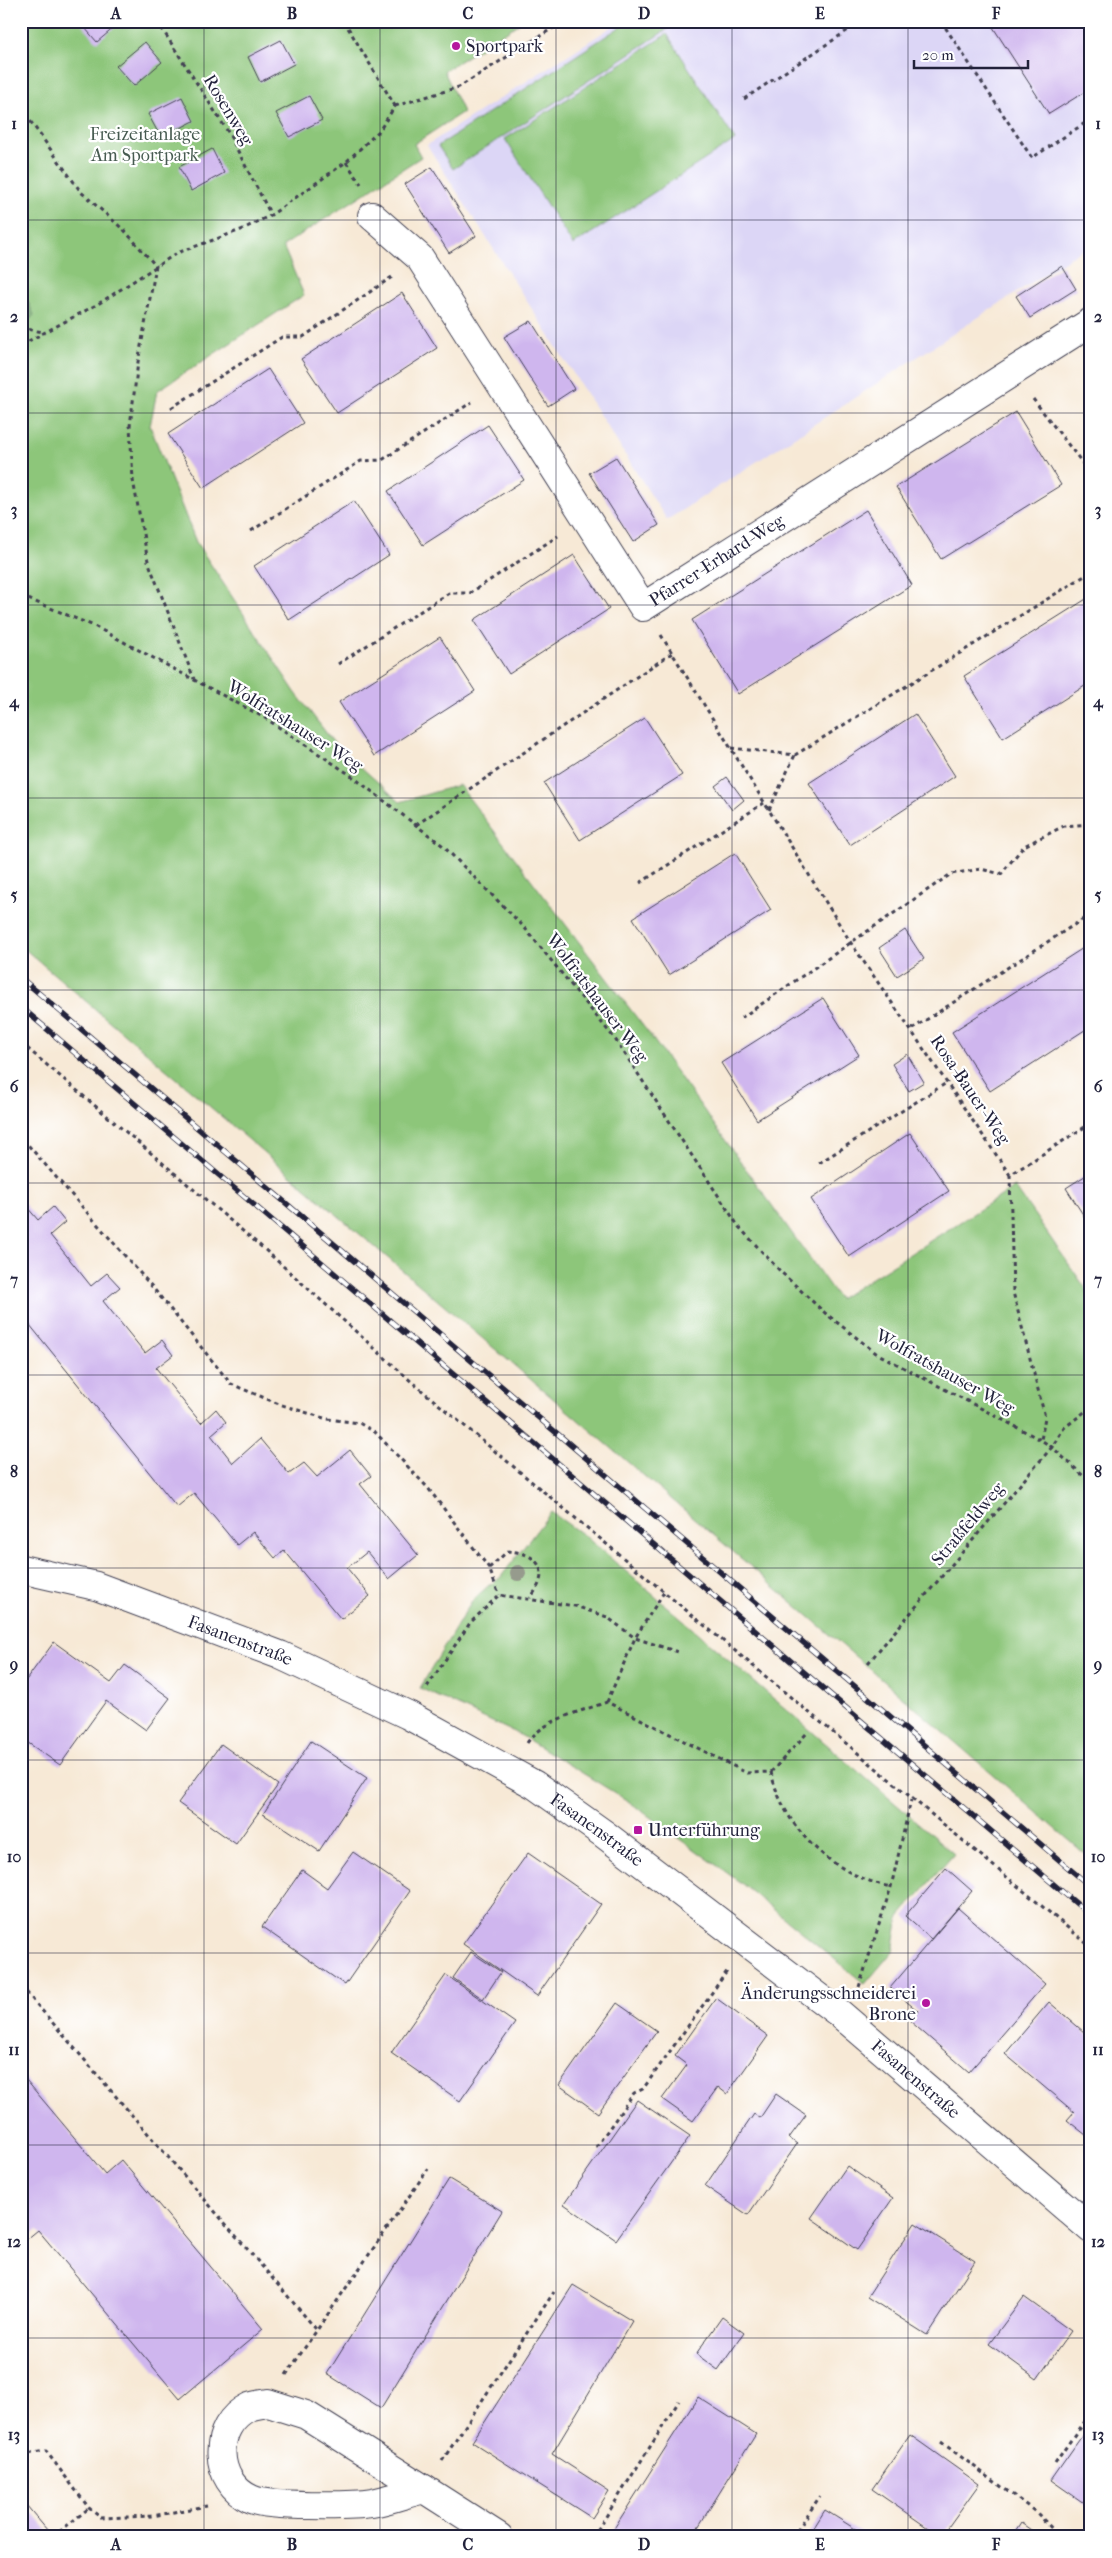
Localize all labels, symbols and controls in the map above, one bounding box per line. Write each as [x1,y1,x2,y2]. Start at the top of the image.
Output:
text: A [110,4,122,23]
text: B [287,4,297,23]
text: C [463,4,474,23]
text: D [638,4,650,23]
text: E [815,4,825,23]
text: F [991,4,1001,23]
place label: Sportpark [466,36,544,57]
scale bar [914,38,1028,70]
marker: Sportpark [450,40,462,52]
text: 20 m [922,46,954,64]
street label: Rosenweg [199,71,258,150]
text: 1 [11,114,17,133]
text: 1 [1095,114,1101,133]
park label: Freizeitanlage Am Sportpark [90,124,200,166]
text: 2 [10,307,18,326]
text: 2 [1094,307,1102,326]
text: 3 [11,500,17,520]
text: 3 [1095,500,1101,520]
street label: Pfarrer-Erhard-Weg [645,509,788,611]
street label: Wolfratshauser Weg [222,675,367,776]
text: 4 [8,692,20,712]
text: 4 [1092,692,1104,712]
text: 5 [11,885,18,904]
text: 5 [1095,885,1102,904]
street label: Wolfratshauser Weg [541,929,653,1067]
street label: Rosa-Bauer-Weg [926,1031,1015,1149]
text: 6 [10,1077,19,1096]
text: 6 [1094,1077,1103,1096]
text: 7 [9,1270,18,1289]
text: 7 [1093,1270,1102,1289]
street label: Wolfratshauser Weg [871,1325,1019,1419]
text: 8 [10,1462,18,1481]
text: 8 [1094,1462,1102,1481]
street label: Straßfeldweg [927,1478,1009,1570]
street label: Fasanenstraße [185,1611,296,1670]
text: 9 [9,1655,18,1675]
text: 9 [1093,1655,1102,1675]
street label: Fasanenstraße [546,1789,648,1871]
place label: Unterführung [648,1820,760,1841]
marker: Unterführung [632,1824,644,1836]
text: 10 [7,1847,21,1866]
text: 10 [1091,1847,1105,1866]
place label: Änderungsschneiderei Brone [740,1982,917,2025]
marker: Änderungsschneiderei Brone [920,1997,932,2009]
street label: Fasanenstraße [867,2035,965,2123]
text: 11 [8,2040,20,2059]
text: 11 [1092,2040,1104,2059]
text: 12 [7,2232,21,2251]
text: 12 [1091,2232,1105,2251]
text: 13 [8,2425,20,2445]
text: 13 [1092,2425,1104,2445]
text: A [110,2535,122,2554]
text: B [287,2535,297,2554]
text: C [463,2535,474,2554]
text: D [638,2535,650,2554]
text: E [815,2535,825,2554]
text: F [991,2535,1001,2554]

